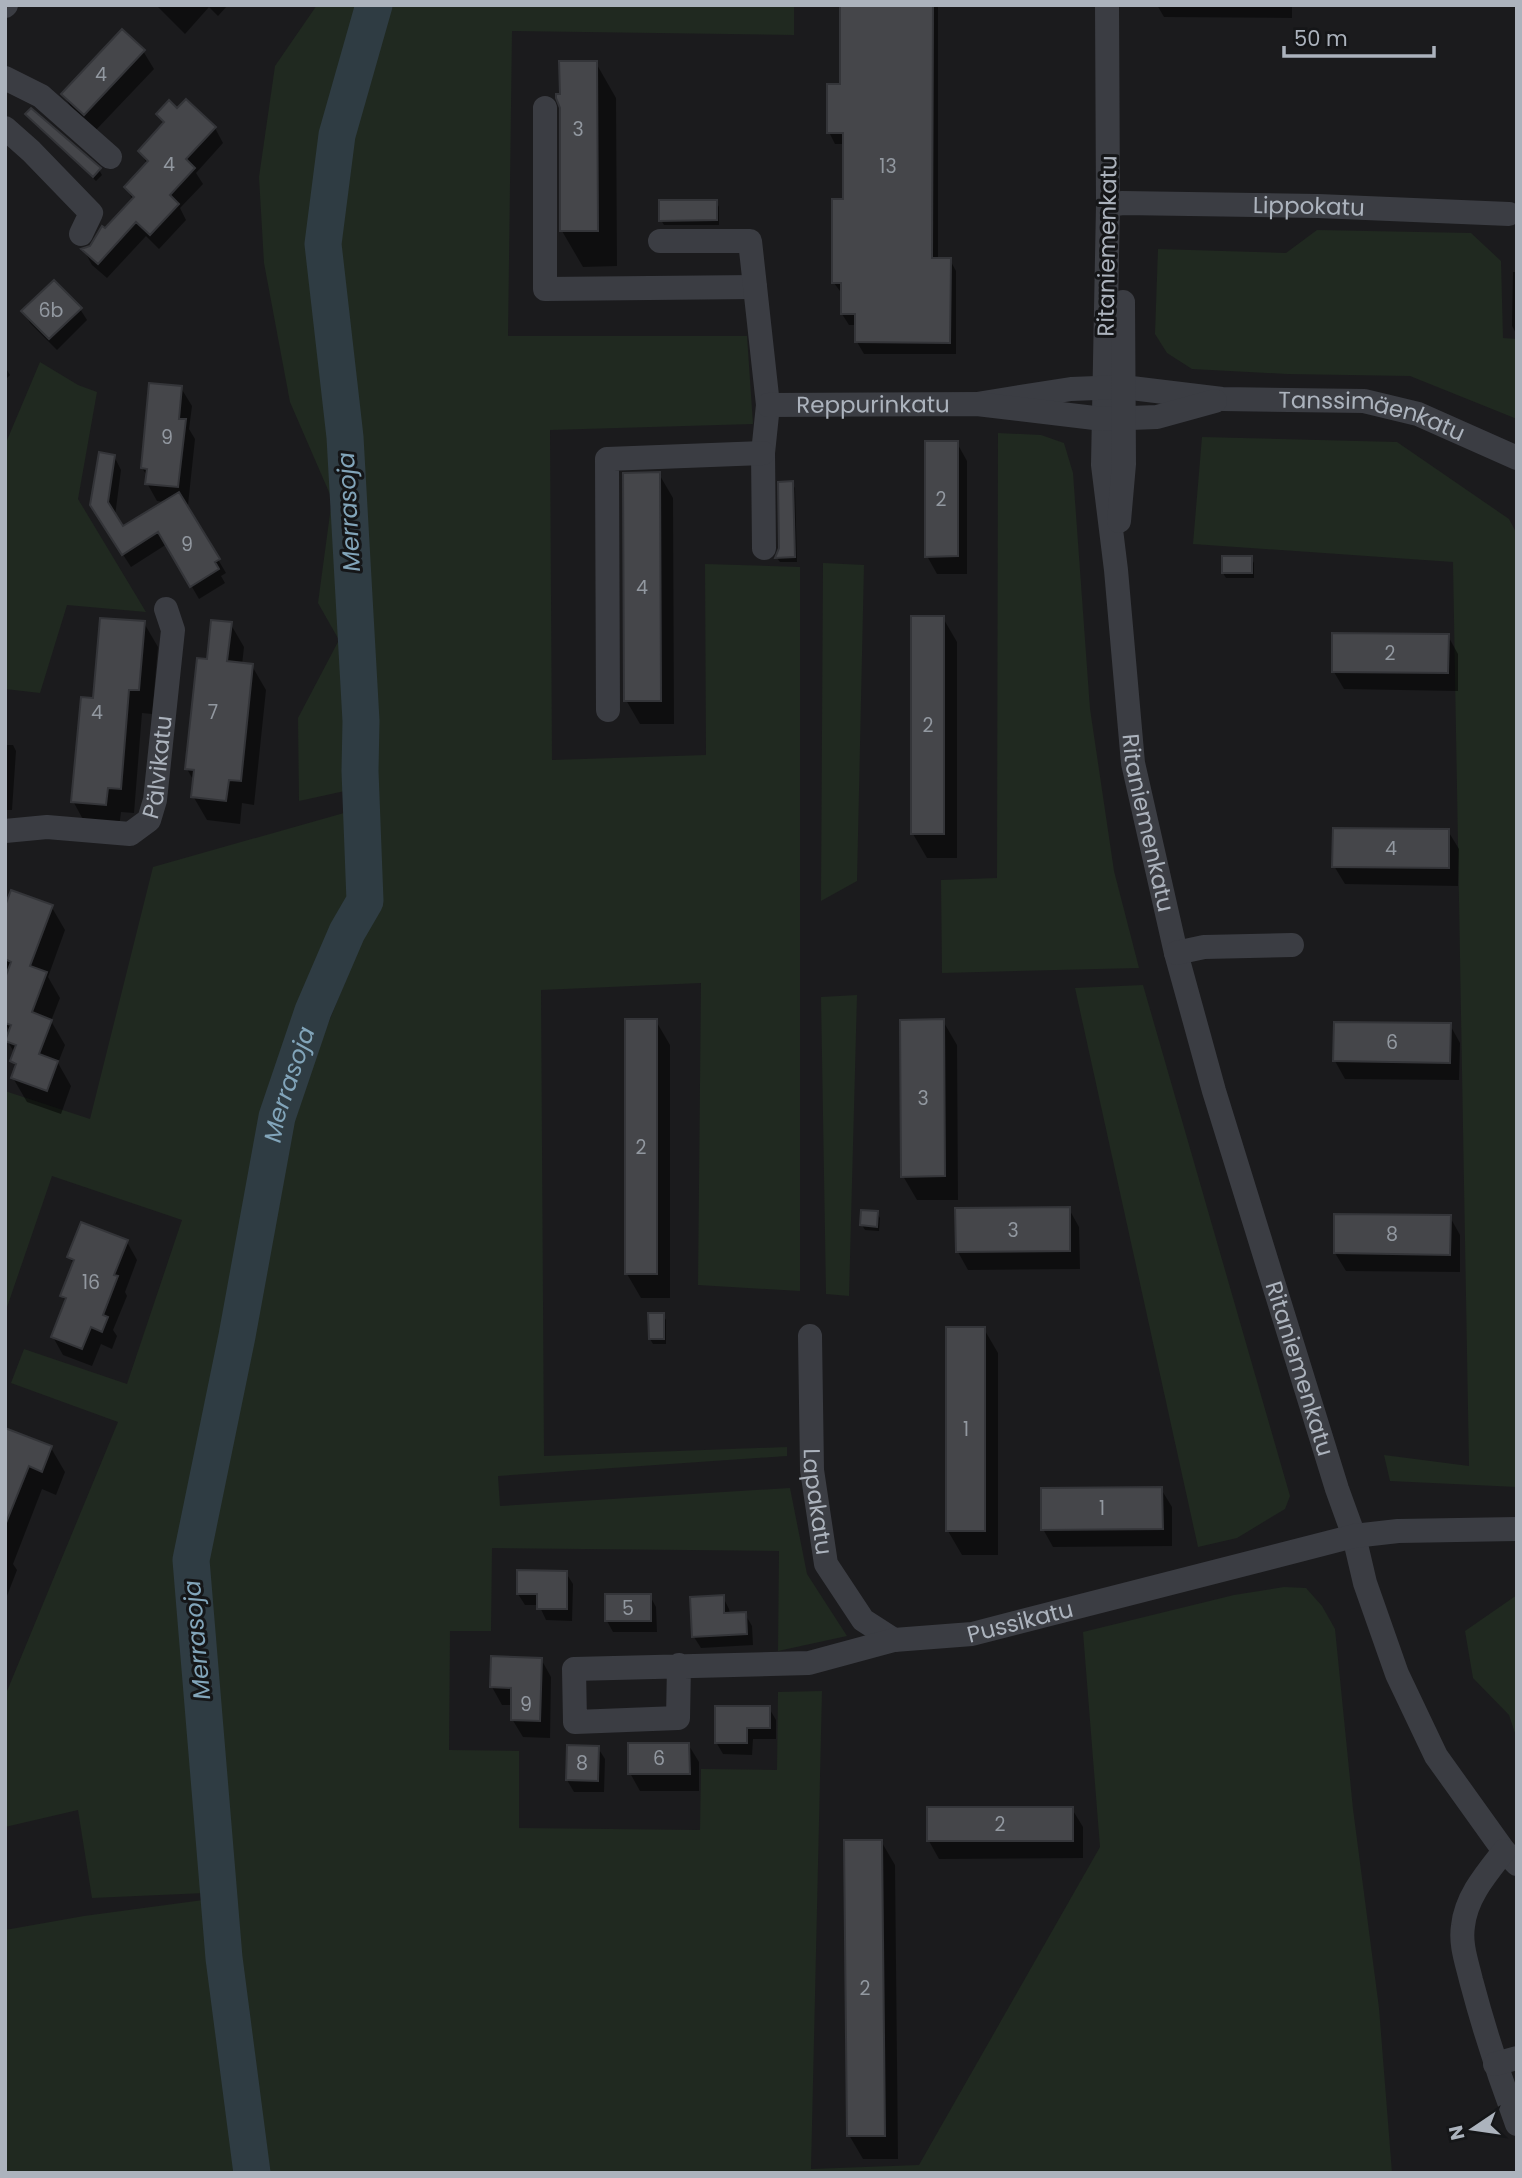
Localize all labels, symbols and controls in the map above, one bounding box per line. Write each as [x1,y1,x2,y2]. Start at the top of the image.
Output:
scale bar [1284,14,1434,58]
text: 50 m [1294,24,1348,53]
house number: 4 [95,61,107,88]
house number: 3 [572,116,584,143]
house number: 4 [163,151,175,178]
house number: 13 [879,153,897,180]
street label: Ritaniemenkatu [1089,155,1125,337]
street label: Lippokatu [1253,189,1365,224]
house number: 6b [39,297,64,324]
street label: Tanssimäenkatu [1278,384,1470,449]
street label: Reppurinkatu [796,388,950,421]
house number: 9 [161,424,173,451]
water label: Merrasoja [329,451,368,573]
house number: 2 [936,486,947,513]
house number: 9 [181,531,193,558]
house number: 4 [636,574,648,601]
house number: 2 [1385,640,1396,667]
house number: 4 [91,699,103,726]
house number: 7 [208,699,218,726]
house number: 2 [923,712,934,739]
street label: Pälvikatu [134,714,180,823]
street label: Ritaniemenkatu [1114,732,1182,915]
house number: 4 [1385,835,1397,862]
water label: Merrasoja [256,1022,323,1145]
house number: 6 [1386,1029,1398,1056]
house number: 3 [917,1085,929,1112]
house number: 2 [636,1134,647,1161]
house number: 3 [1007,1217,1019,1244]
house number: 8 [1386,1221,1398,1248]
house number: 16 [82,1269,100,1296]
street label: Ritaniemenkatu [1258,1277,1342,1460]
house number: 1 [963,1416,969,1443]
street label: Lapakatu [796,1448,840,1557]
house number: 1 [1099,1495,1105,1522]
water label: Merrasoja [175,1579,218,1701]
street label: Pussikatu [964,1593,1076,1651]
house number: 5 [622,1595,634,1622]
house number: 9 [520,1691,532,1718]
house number: 6 [653,1745,665,1772]
house number: 8 [576,1750,588,1777]
house number: 2 [995,1811,1006,1838]
house number: 2 [860,1975,871,2002]
north arrow [1438,2094,1508,2164]
text: N [1442,2123,1472,2143]

